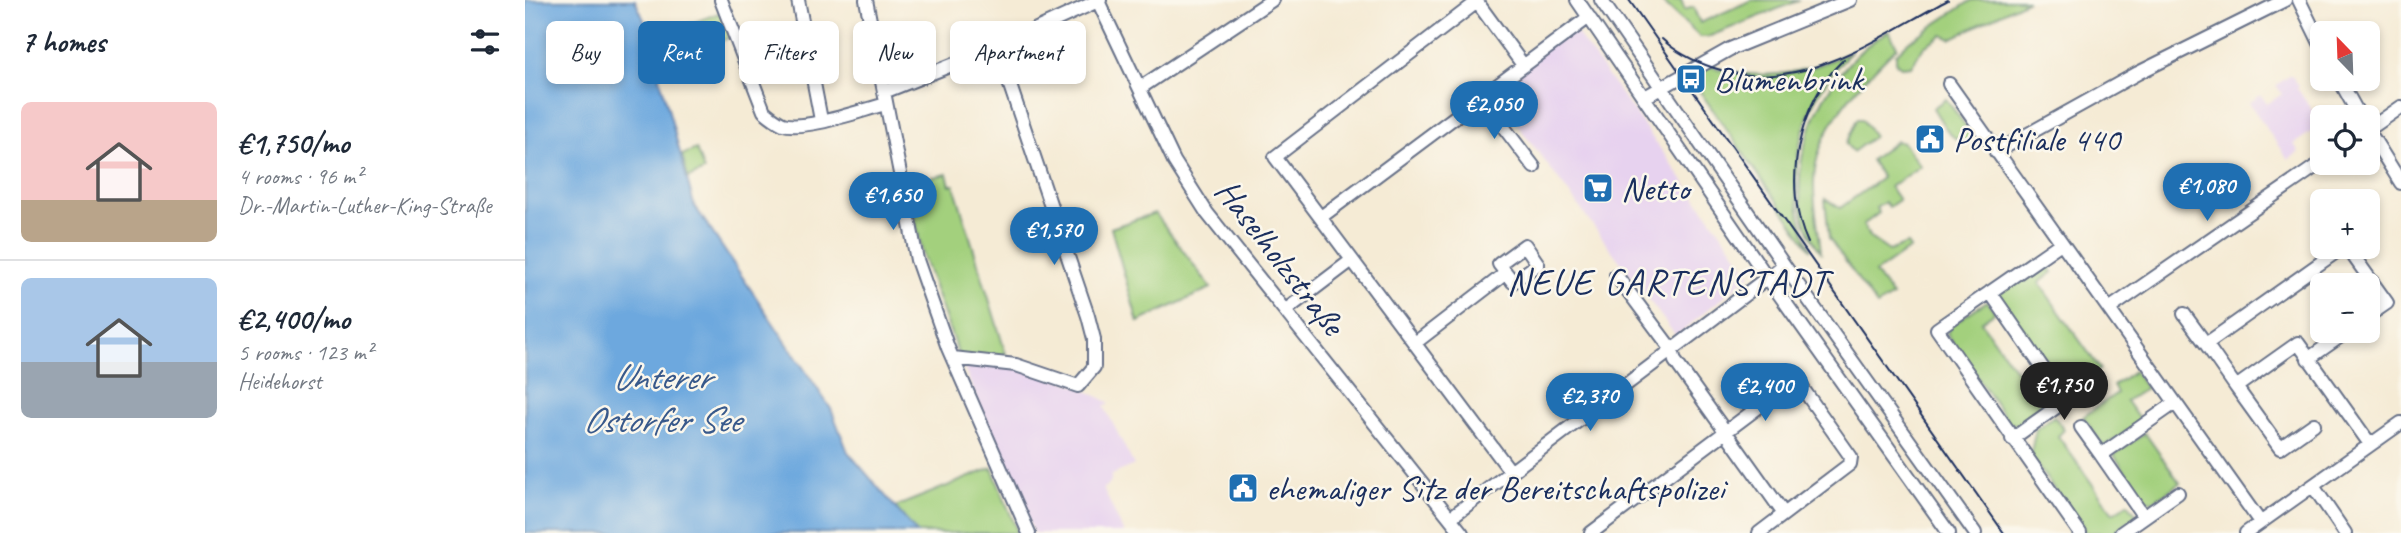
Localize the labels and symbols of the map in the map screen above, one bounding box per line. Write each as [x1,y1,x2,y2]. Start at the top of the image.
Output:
north arrow [2310,21,2380,91]
place label: Blumenbrink [1714,57,1866,102]
bus stop icon: Blumenbrink [1674,62,1708,96]
pin: €2,050 [1437,82,1551,141]
place label: Postfiliale 440 [1953,117,2122,162]
public building icon: Postfiliale 440 [1913,122,1947,156]
pin: €1,080 [2150,164,2264,223]
place label: Netto [1621,166,1693,211]
street label: Haselholzstraße [1205,170,1357,346]
supermarket icon: Netto [1581,171,1615,205]
pin: €1,650 [836,173,950,232]
pin: €1,570 [997,208,1111,267]
district label: NEUE GARTENSTADT [1507,258,1834,305]
water label: Unterer Ostorfer See [582,353,746,443]
pin: €1,750 [2007,362,2121,422]
pin: €2,400 [1708,364,1822,423]
pin: €2,370 [1533,374,1647,433]
place label: ehemaliger Sitz der Bereitschaftspolizei [1266,466,1729,511]
public building icon: ehemaliger Sitz der Bereitschaftspolizei [1226,471,1260,505]

